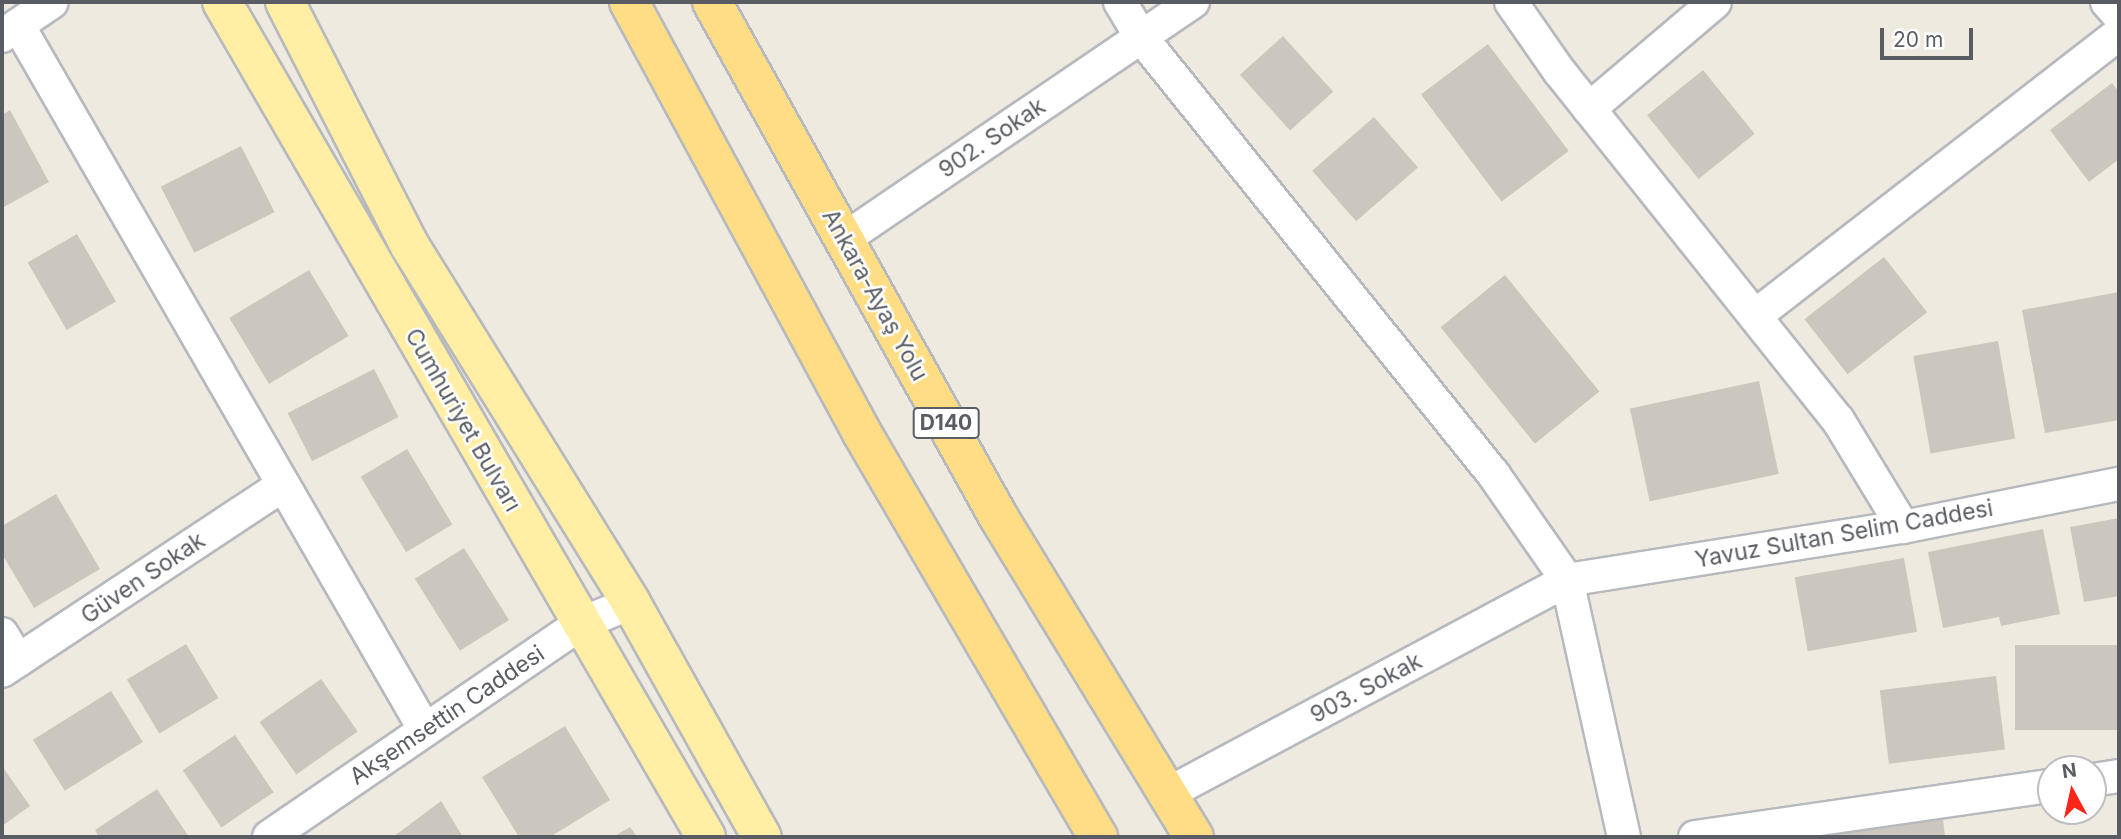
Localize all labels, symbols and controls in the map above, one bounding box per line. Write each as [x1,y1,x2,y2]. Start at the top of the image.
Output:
scale bar [1883,14,1976,58]
text: 20 m [1893,27,1943,52]
street label: 902. Sokak [933,92,1051,184]
street label: Ankara-Ayaş Yolu [816,204,934,386]
street label: Cumhuriyet Bulvarı [399,324,527,516]
road number: D140 [911,406,981,440]
street label: Yavuz Sultan Selim Caddesi [1693,494,1995,574]
street label: Güven Sokak [76,526,210,630]
street label: Akşemsettin Caddesi [344,640,550,790]
street label: 903. Sokak [1306,647,1426,729]
north arrow [2037,755,2107,825]
text: N [2061,758,2078,783]

